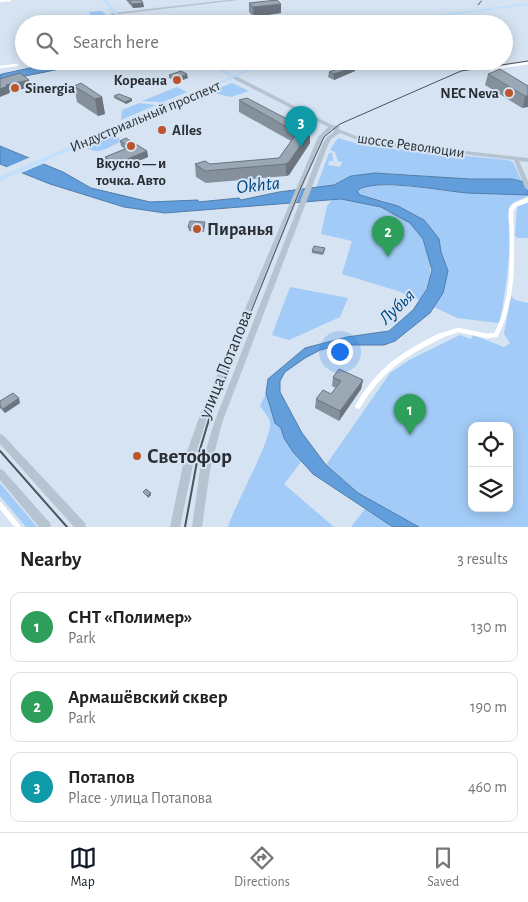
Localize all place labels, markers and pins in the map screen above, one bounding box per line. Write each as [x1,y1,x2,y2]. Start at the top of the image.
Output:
place label: Кореана [113,73,167,88]
marker: Кореана [171,74,183,86]
place label: Sinergia [25,81,75,96]
marker: Sinergia [9,82,21,94]
place label: NEC Neva [440,86,499,101]
marker: NEC Neva [503,87,515,99]
pin: 3 [285,106,317,147]
place label: Alles [172,123,202,138]
marker: Alles [156,124,168,136]
marker: Вкусно — и точка. Авто [125,140,137,152]
place label: Вкусно — и точка. Авто [95,156,166,188]
pin: 2 [372,216,404,257]
place label: Пиранья [207,221,274,239]
marker: Пиранья [191,223,203,235]
pin: 1 [394,394,426,435]
place label: Светофор [147,446,232,467]
marker: Светофор [131,450,143,462]

